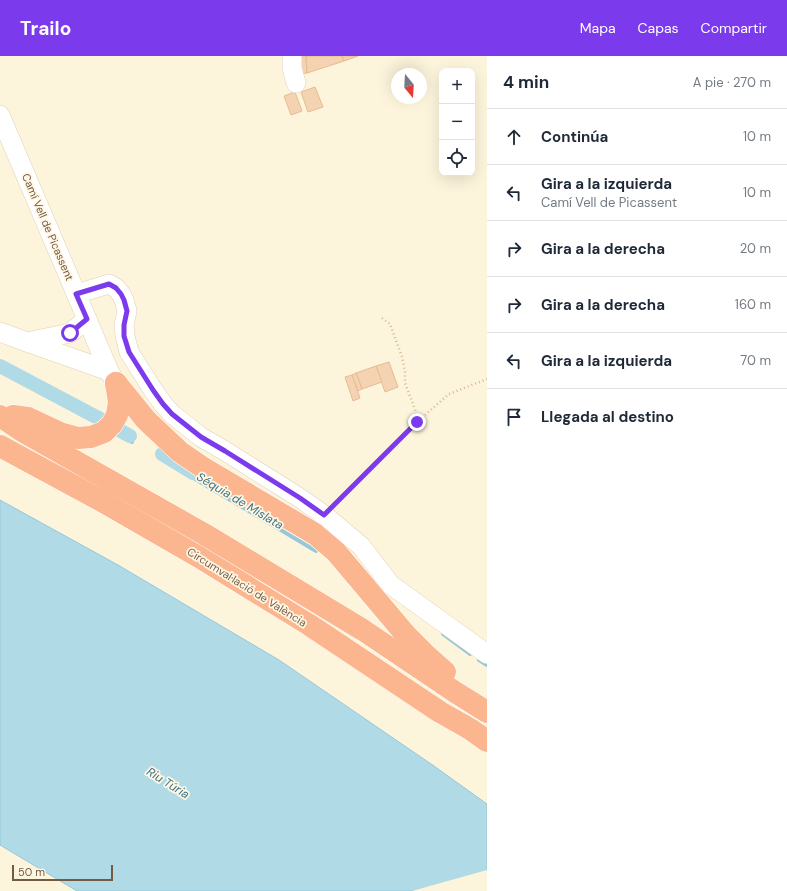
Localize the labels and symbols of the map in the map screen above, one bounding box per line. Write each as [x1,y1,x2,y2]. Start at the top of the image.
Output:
north arrow [391,68,427,104]
street label: Camí Vell de Picassent [19,171,77,283]
route start [61,324,79,342]
route end [408,413,426,431]
water label: Séquia de Mislata [194,469,287,533]
street label: Circumval·lació de València [185,544,309,630]
water label: Riu Túria [144,764,193,803]
scale bar [12,863,113,882]

